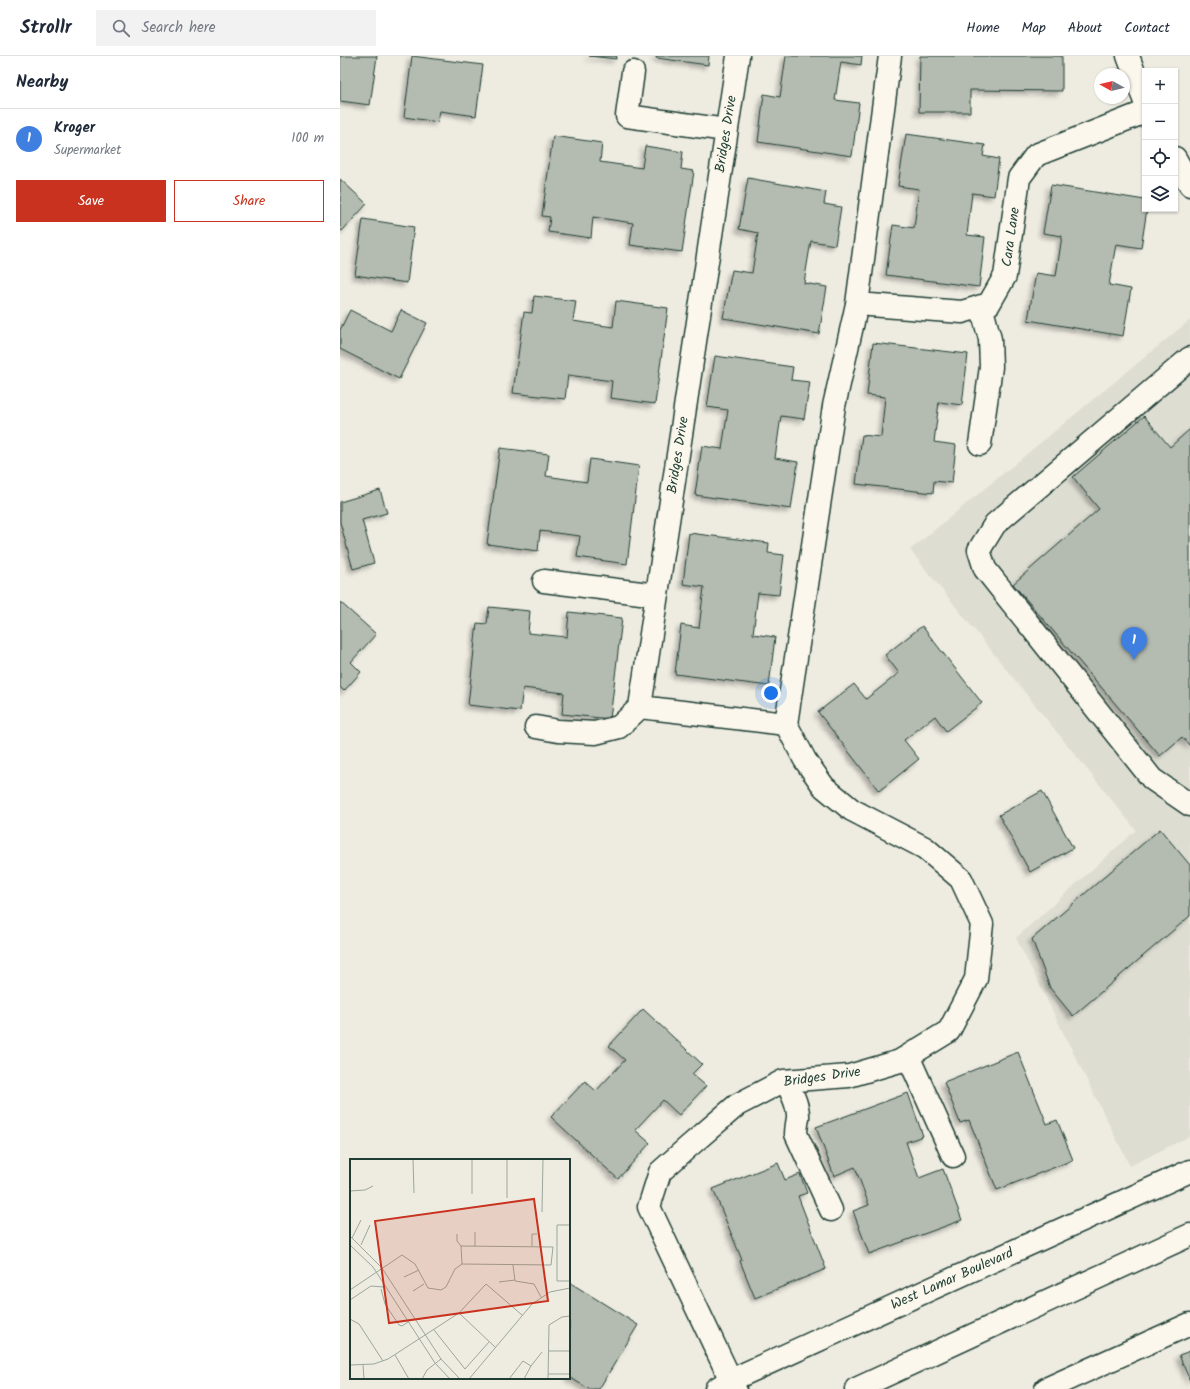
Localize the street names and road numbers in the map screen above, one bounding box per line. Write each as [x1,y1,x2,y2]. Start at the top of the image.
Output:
street label: Bridges Drive [709,93,743,174]
street label: Cara Lane [996,205,1026,268]
street label: Bridges Drive [661,414,695,495]
street label: Bridges Drive [782,1061,863,1093]
street label: West Lamar Boulevard [887,1242,1018,1316]

